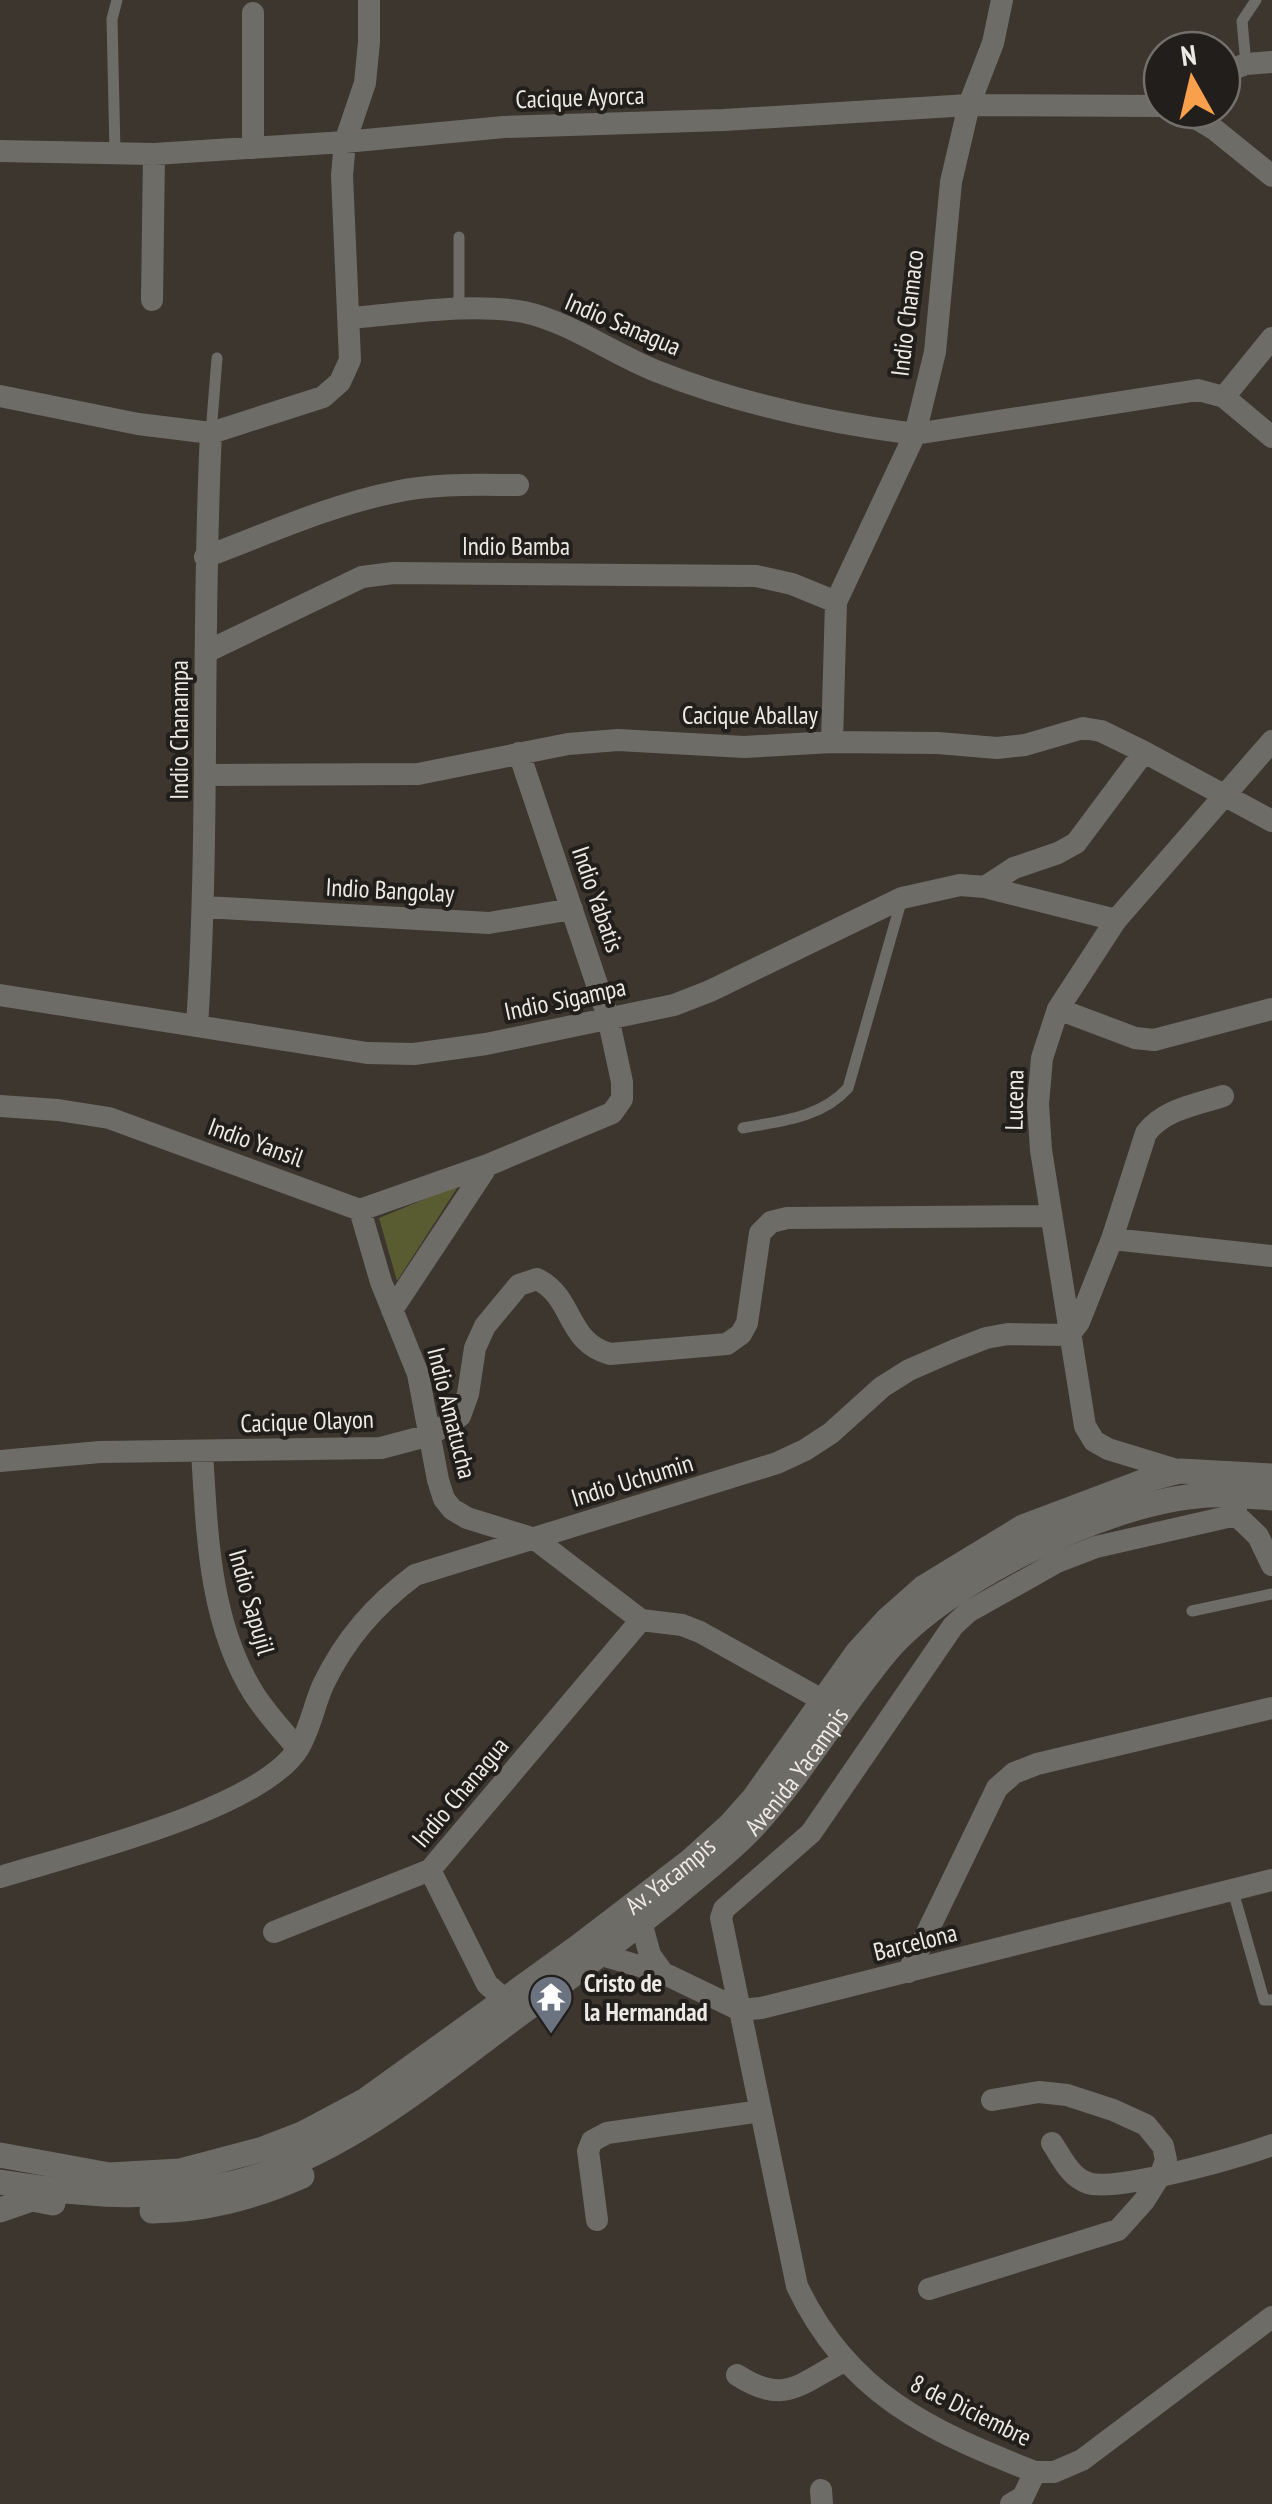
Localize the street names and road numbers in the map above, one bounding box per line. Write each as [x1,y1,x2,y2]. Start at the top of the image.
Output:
street label: Cacique Ayorca [515,79,645,115]
street label: Indio Chamaco [883,248,931,378]
street label: Indio Sanagua [560,285,686,363]
street label: Indio Bamba [462,530,570,562]
street label: Indio Chanampa [163,660,195,800]
street label: Cacique Aballay [682,699,818,731]
street label: Indio Yabatis [565,842,631,956]
street label: Indio Bangolay [325,871,456,909]
street label: Indio Sigampa [501,971,629,1027]
street label: Lucena [997,1069,1031,1131]
street label: Indio Yansil [204,1110,308,1174]
street label: Indio Amatucha [420,1344,484,1482]
street label: Cacique Olayon [240,1403,374,1439]
street label: Indio Uchumin [567,1446,697,1514]
street label: Indio Sapujil [222,1546,282,1659]
street label: Avenida Yacampis [737,1701,855,1842]
street label: Indio Chanagua [405,1730,515,1854]
street label: Av. Yacampis [618,1830,722,1921]
street label: Barcelona [870,1916,960,1968]
street label: 8 de Diciembre [905,2367,1037,2453]

